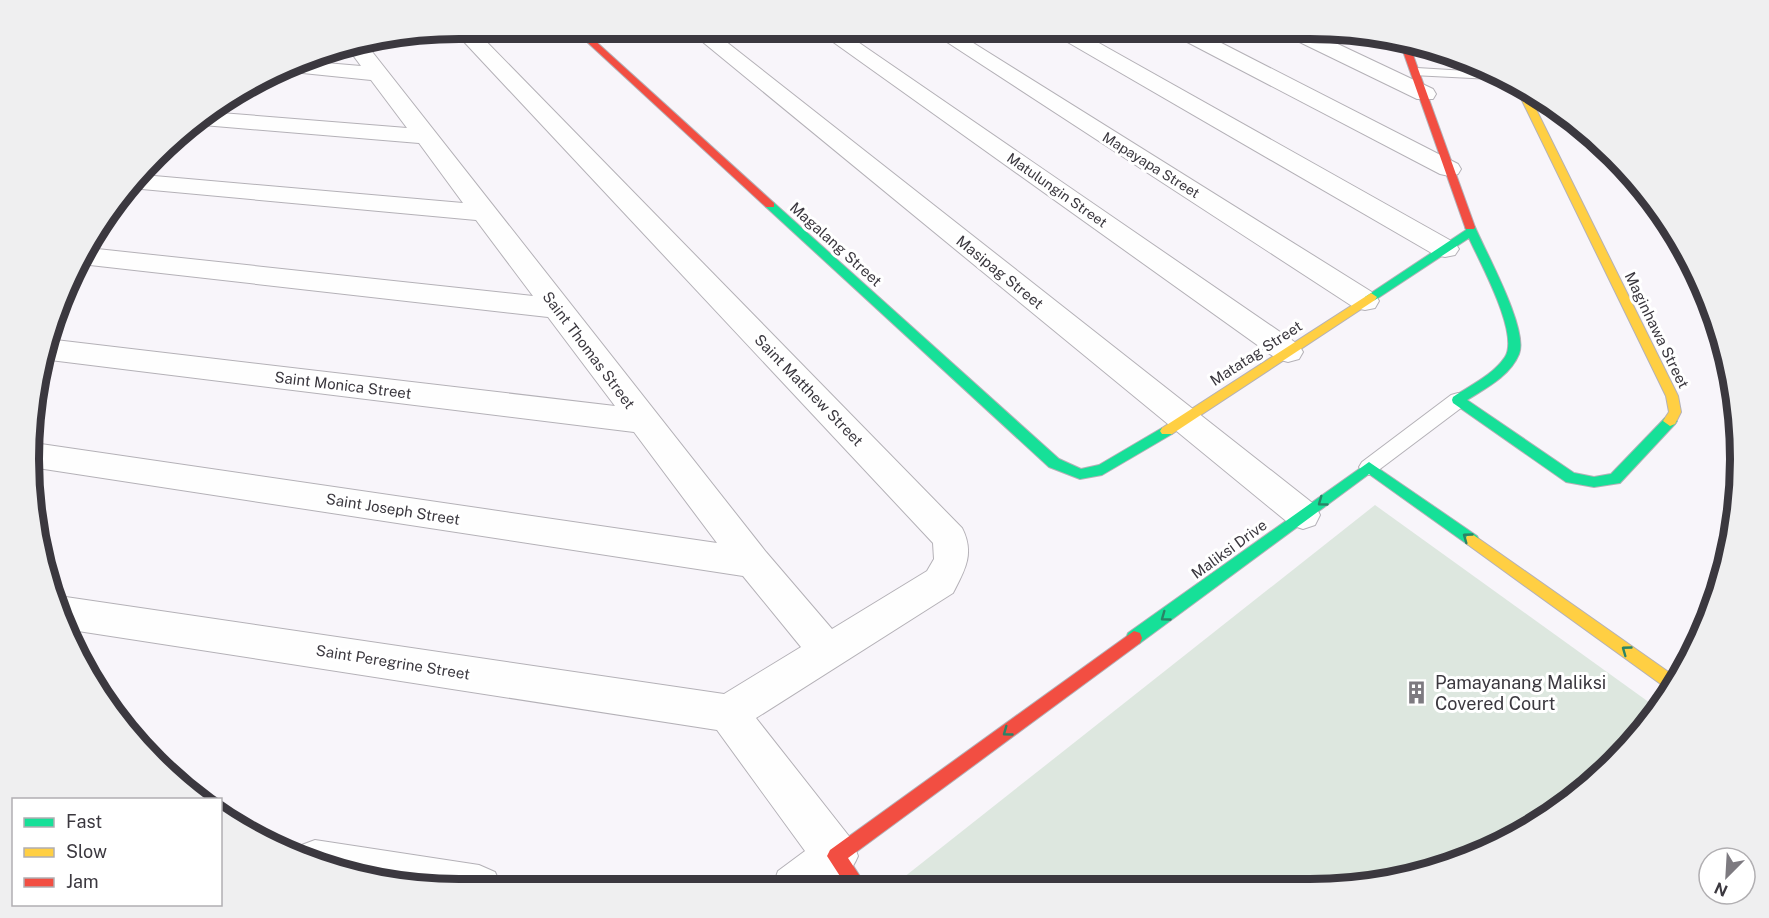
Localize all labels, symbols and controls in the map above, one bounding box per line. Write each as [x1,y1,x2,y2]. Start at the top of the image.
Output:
street label: Mapayapa Street [1100,129,1202,201]
street label: Matulungin Street [1004,150,1110,230]
street label: Magalang Street [787,198,885,290]
street label: Masipag Street [953,232,1047,312]
street label: Maginhawa Street [1621,269,1693,391]
street label: Saint Thomas Street [539,288,639,412]
street label: Matatag Street [1207,317,1305,389]
street label: Saint Matthew Street [751,331,867,449]
street label: Saint Monica Street [274,368,413,402]
street label: Saint Joseph Street [325,490,461,528]
one-way arrow [1317,494,1328,505]
street label: Maliksi Drive [1188,516,1270,582]
one-way arrow [1462,533,1473,544]
one-way arrow [1160,609,1171,620]
street label: Saint Peregrine Street [315,641,471,683]
one-way arrow [1621,646,1632,657]
place label: Pamayanang Maliksi Covered Court [1435,672,1606,714]
building icon: Pamayanang Maliksi Covered Court [1404,679,1430,705]
one-way arrow [1003,724,1014,735]
legend [12,798,222,906]
text: Fast [66,811,102,832]
text: Slow [66,841,107,862]
north arrow [1697,846,1757,906]
text: Jam [66,871,99,892]
text: N [1712,878,1731,900]

